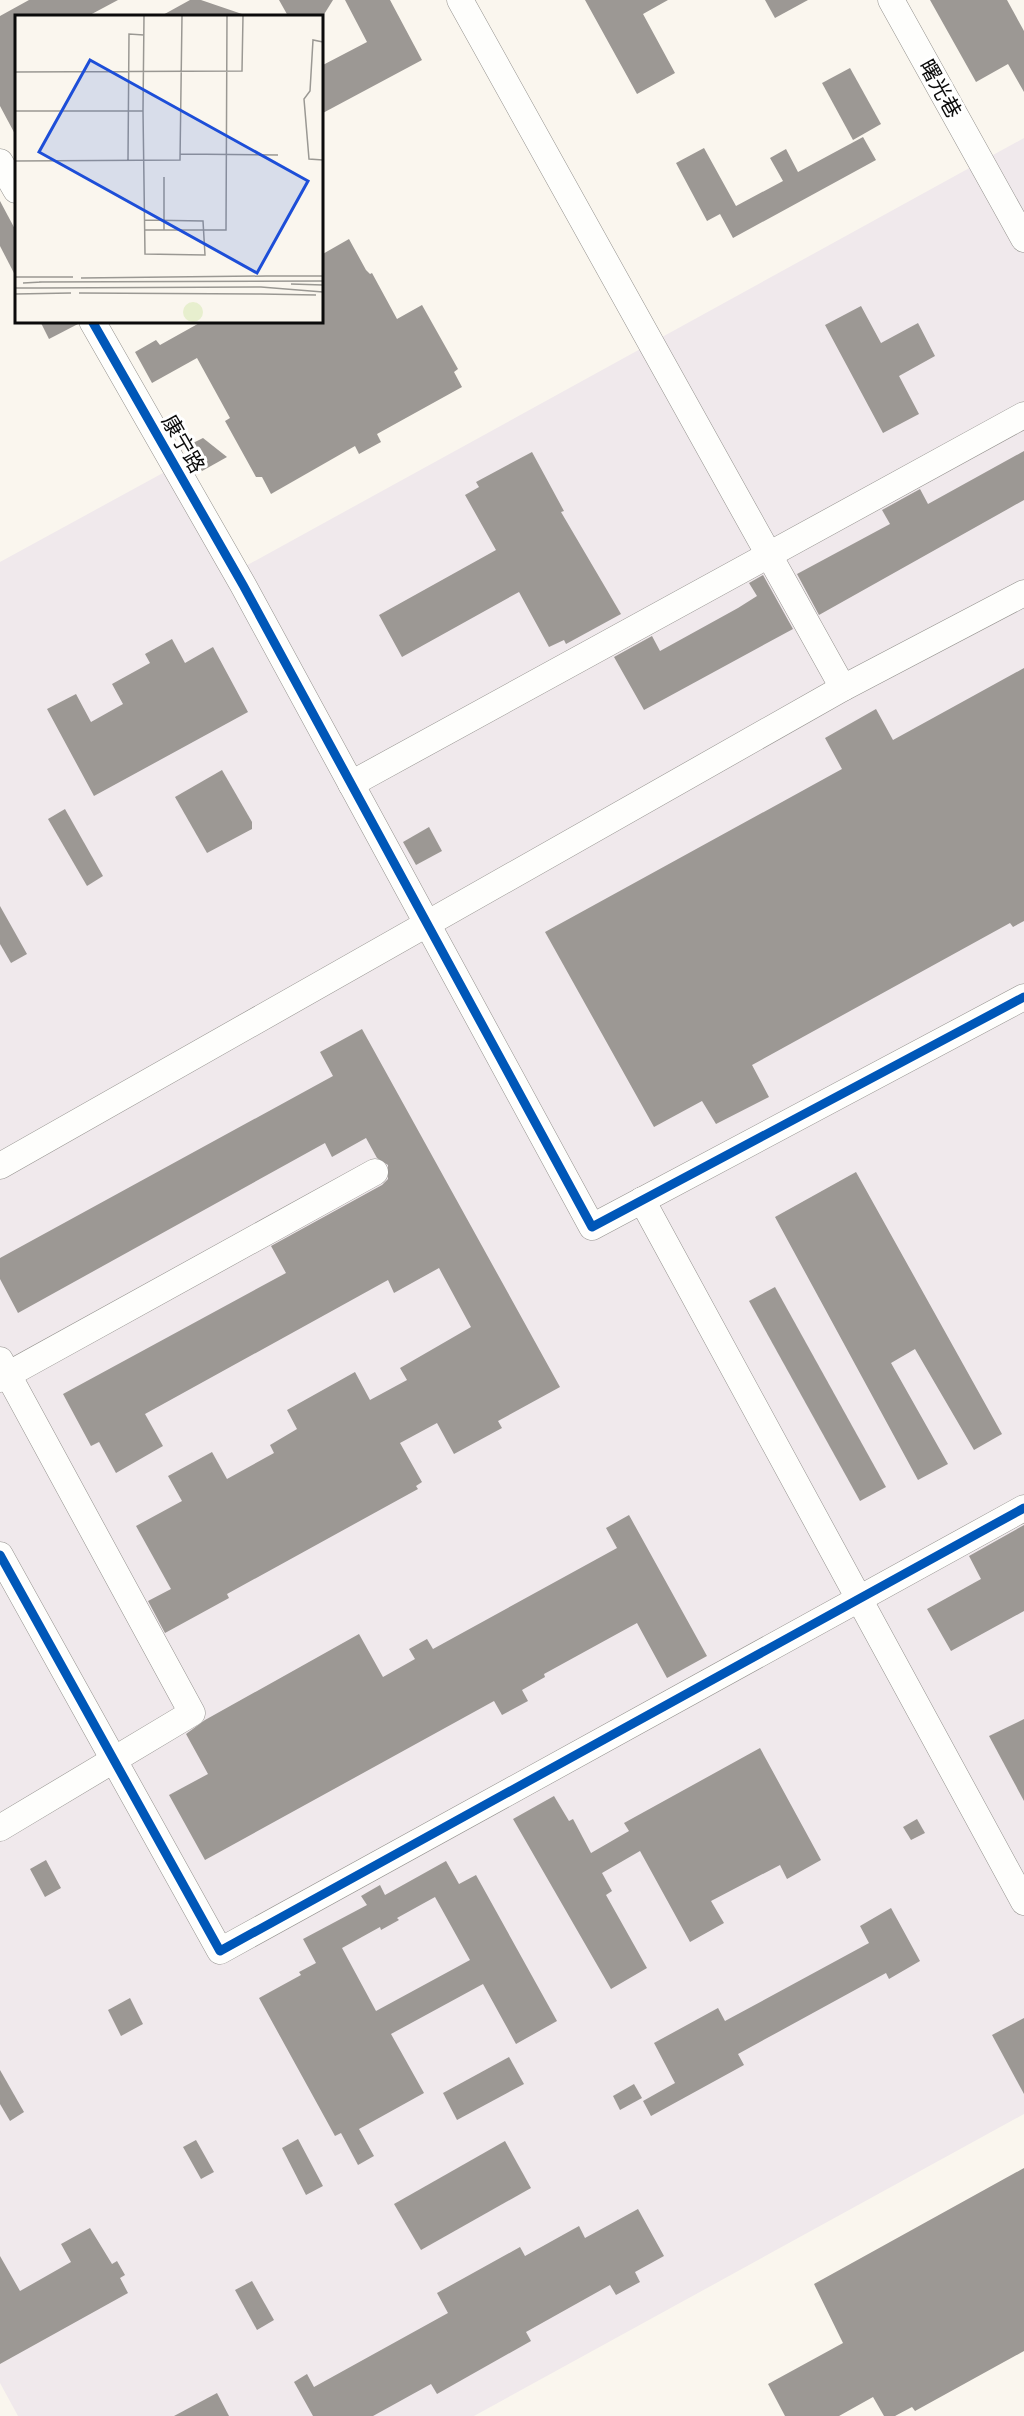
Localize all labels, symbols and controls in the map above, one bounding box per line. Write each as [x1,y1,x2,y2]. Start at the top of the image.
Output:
inset map [15,15,322,322]
street label: 曙光巷 [914,56,966,122]
street label: 康宁路 [157,411,209,477]

